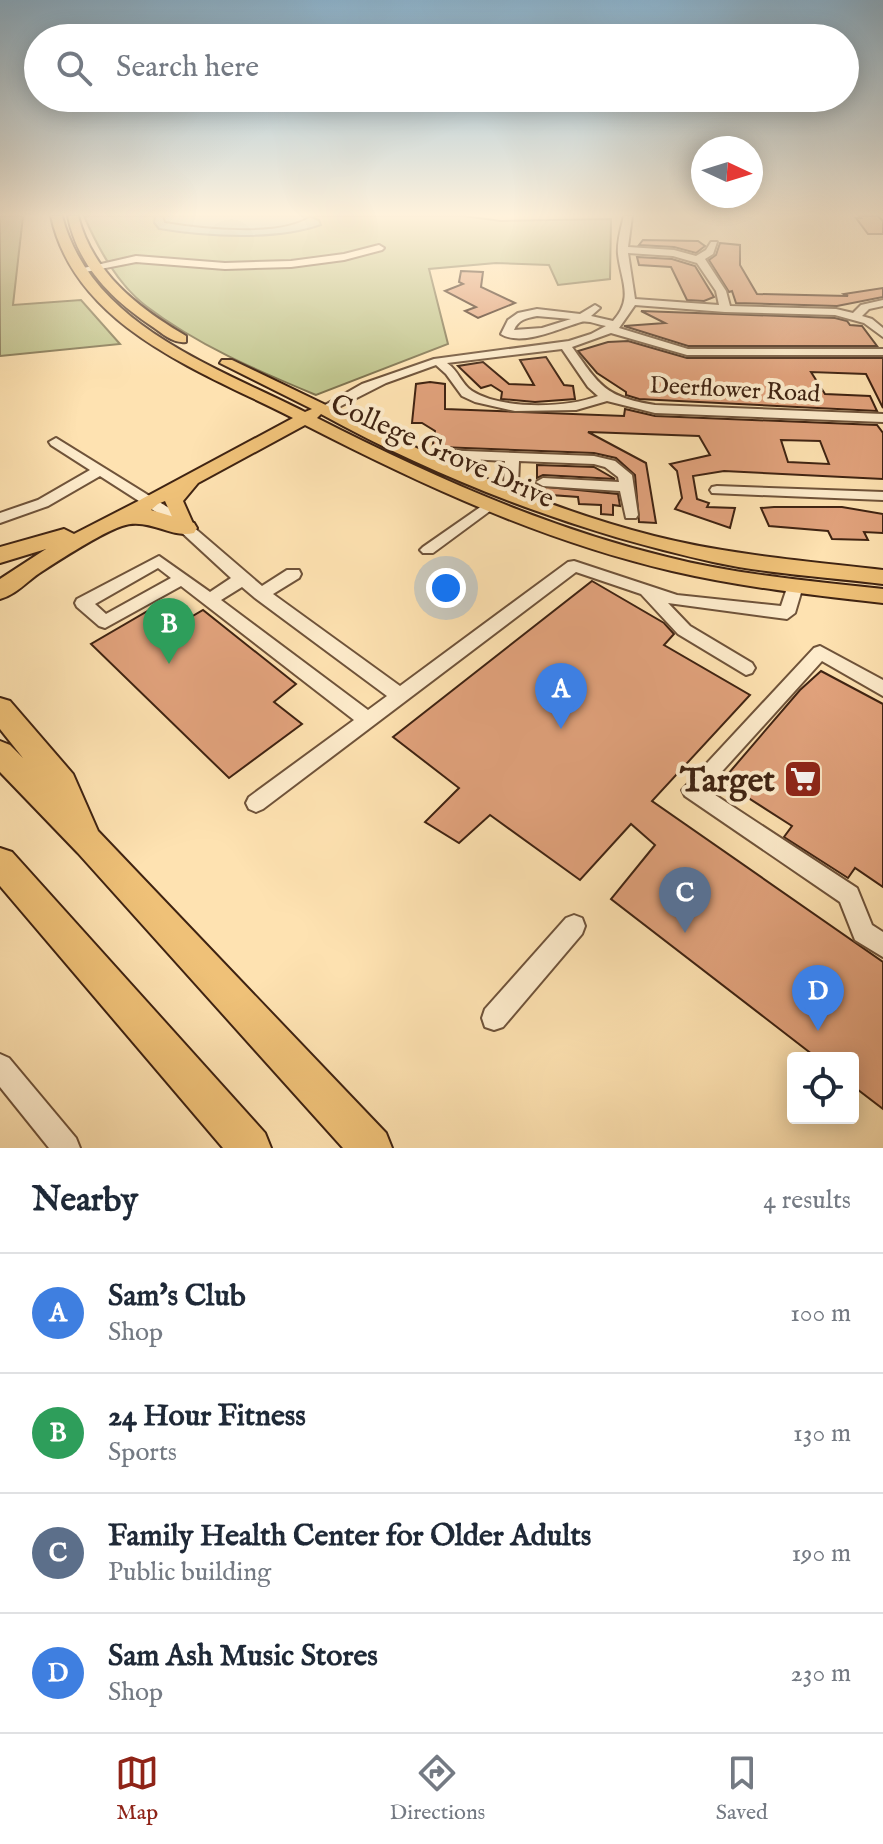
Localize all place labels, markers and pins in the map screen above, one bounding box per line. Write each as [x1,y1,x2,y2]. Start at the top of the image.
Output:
pin: B [143,598,195,664]
pin: A [535,663,587,729]
supermarket icon: Target [782,758,824,800]
place label: Target [679,760,775,803]
pin: C [659,867,711,933]
pin: D [792,965,844,1031]

